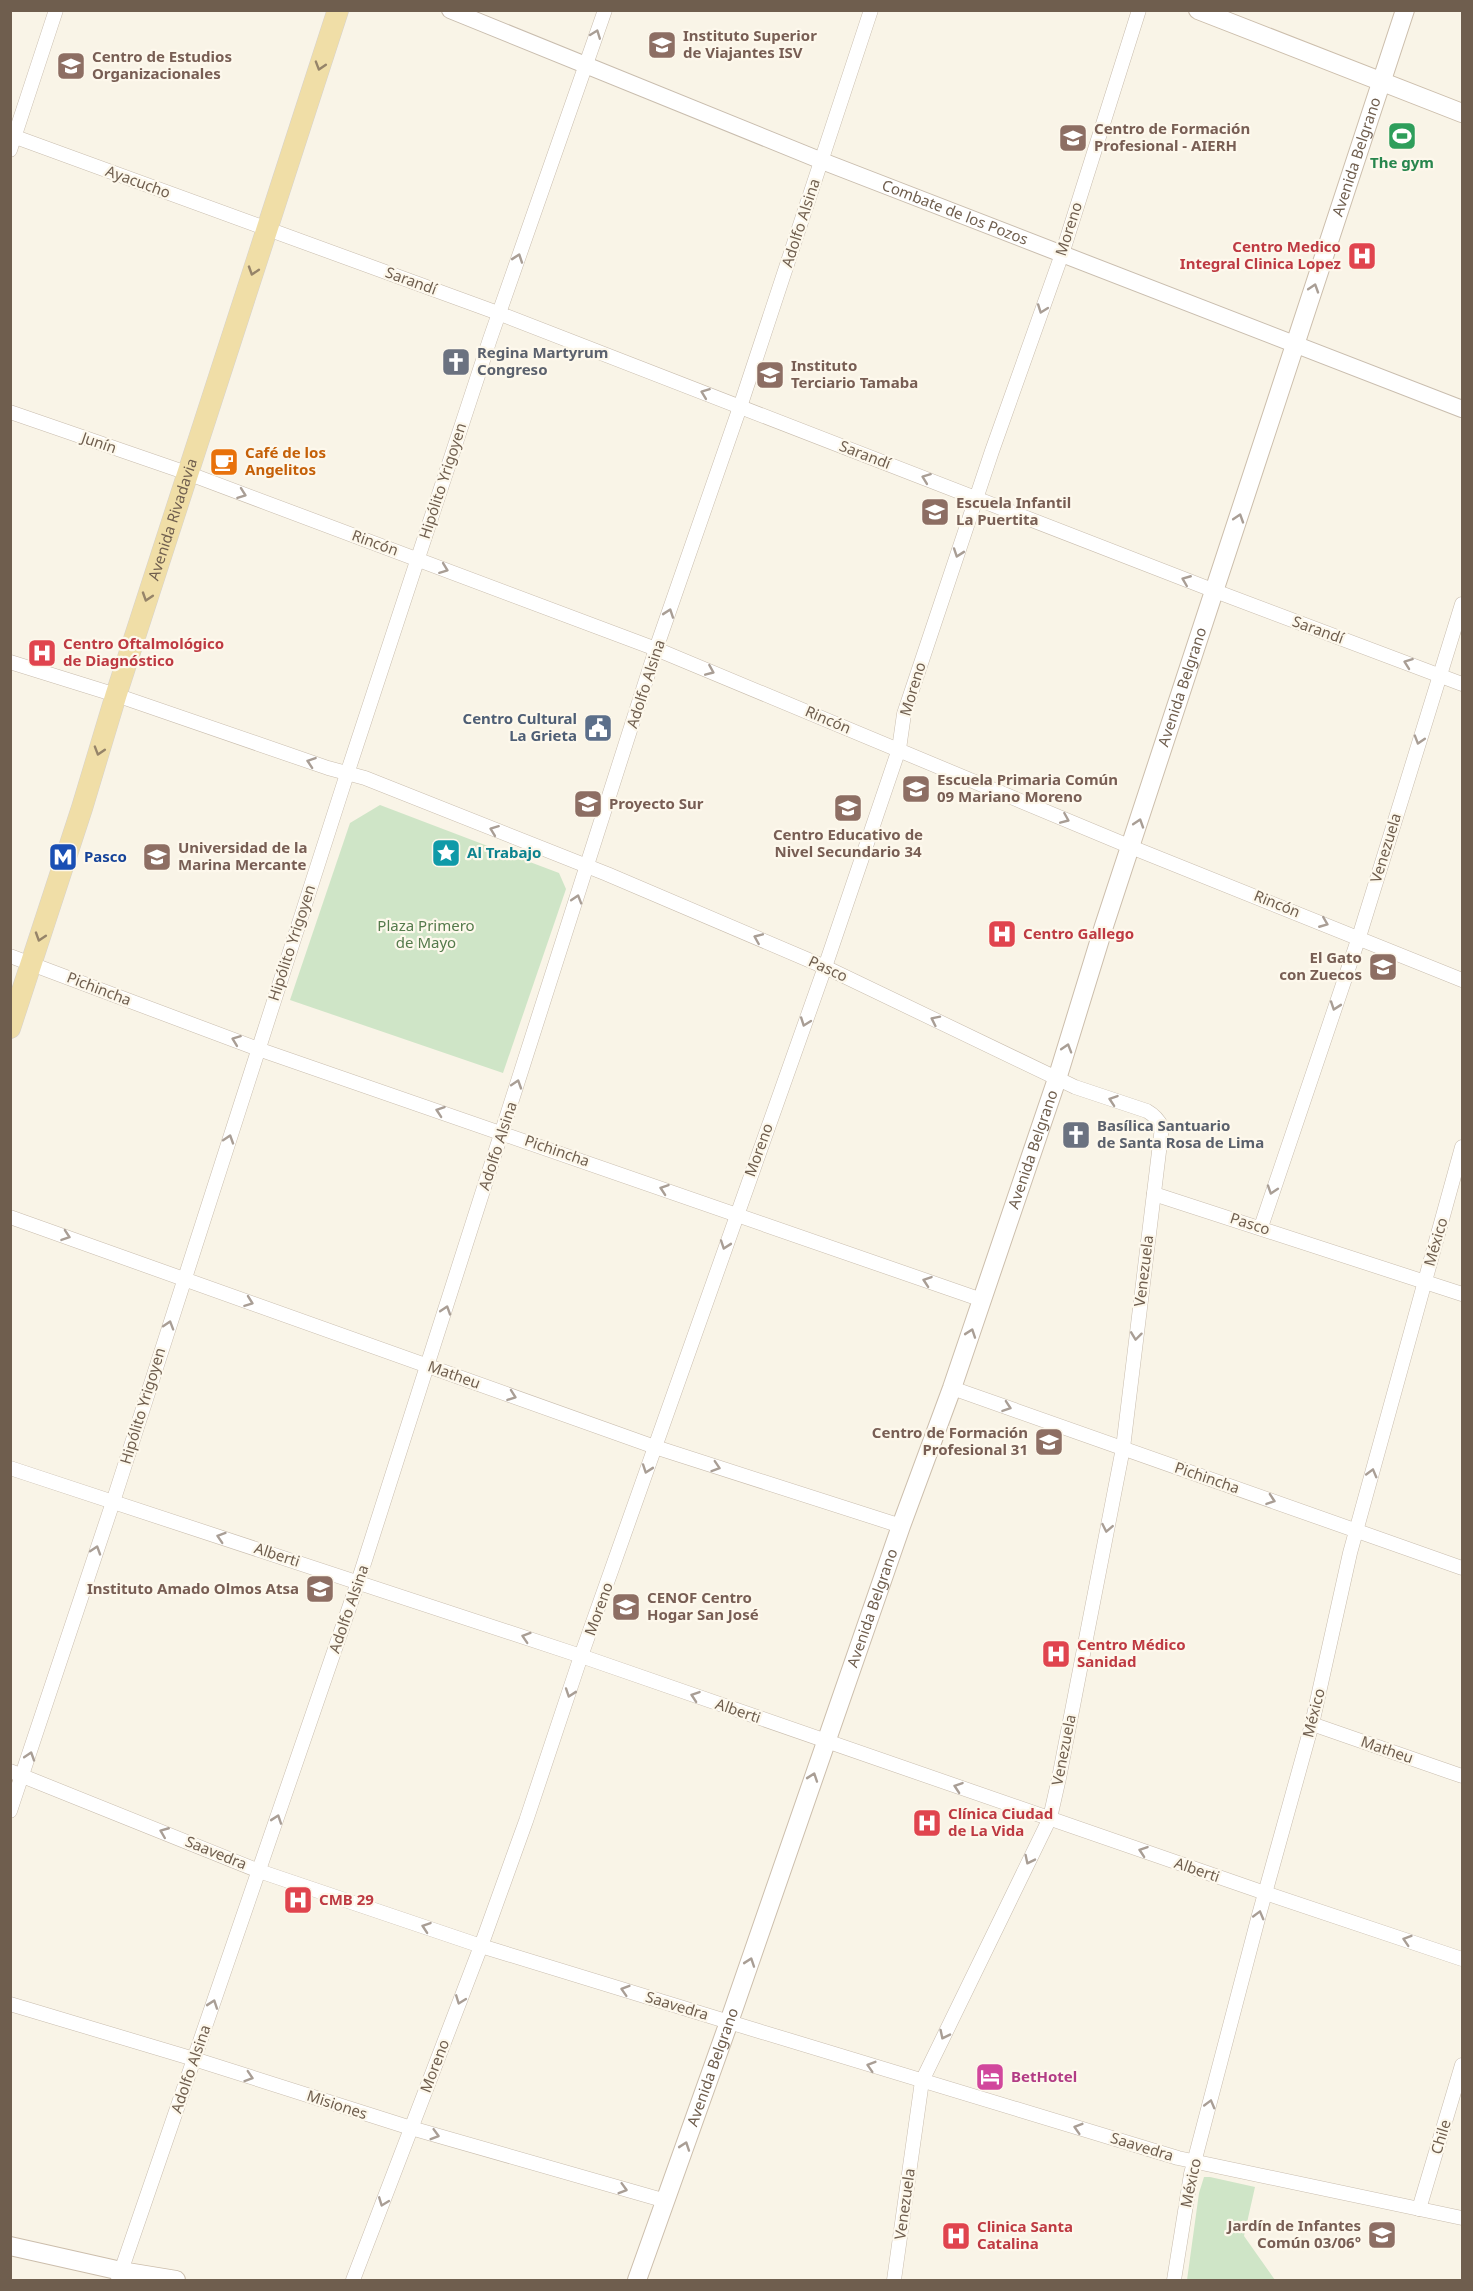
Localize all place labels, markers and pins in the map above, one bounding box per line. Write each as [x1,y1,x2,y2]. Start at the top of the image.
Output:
place label: Instituto Superior de Viajantes ISV [683,25,817,62]
school or university icon: Instituto Superior de Viajantes ISV [646,29,678,61]
place label: Centro de Estudios Organizacionales [92,46,232,83]
school or university icon: Centro de Estudios Organizacionales [55,50,87,82]
place label: Centro de Formación Profesional - AIERH [1094,118,1250,155]
sports icon: The gym [1386,120,1418,152]
school or university icon: Centro de Formación Profesional - AIERH [1057,122,1089,154]
place label: The gym [1370,152,1434,172]
place label: Centro Medico Integral Clinica Lopez [1180,236,1341,273]
hospital icon: Centro Medico Integral Clinica Lopez [1346,240,1378,272]
place label: Regina Martyrum Congreso [477,342,608,379]
church icon: Regina Martyrum Congreso [440,346,472,378]
place label: Instituto Terciario Tamaba [791,355,918,392]
school or university icon: Instituto Terciario Tamaba [754,359,786,391]
place label: Café de los Angelitos [245,442,326,479]
cafe icon: Café de los Angelitos [208,446,240,478]
place label: Escuela Infantil La Puertita [956,492,1071,529]
school or university icon: Escuela Infantil La Puertita [919,496,951,528]
place label: Centro Oftalmológico de Diagnóstico [63,633,224,670]
hospital icon: Centro Oftalmológico de Diagnóstico [26,637,58,669]
place label: Centro Cultural La Grieta [463,708,577,745]
public building icon: Centro Cultural La Grieta [582,712,614,744]
place label: Escuela Primaria Común 09 Mariano Moreno [937,769,1118,806]
school or university icon: Escuela Primaria Común 09 Mariano Moreno [900,773,932,805]
school or university icon: Proyecto Sur [572,788,604,820]
school or university icon: Centro Educativo de Nivel Secundario 34 [832,792,864,824]
place label: Proyecto Sur [609,793,704,813]
place label: Centro Educativo de Nivel Secundario 34 [773,824,923,861]
place label: Universidad de la Marina Mercante [178,837,307,874]
place icon: Al Trabajo [430,837,462,869]
metro station icon: Pasco [47,841,79,873]
school or university icon: Universidad de la Marina Mercante [141,841,173,873]
place label: Al Trabajo [467,842,541,862]
place label: Pasco [84,846,127,866]
hospital icon: Centro Gallego [986,918,1018,950]
place label: Centro Gallego [1023,923,1134,943]
place label: El Gato con Zuecos [1279,947,1362,984]
school or university icon: El Gato con Zuecos [1367,951,1399,983]
place label: Basílica Santuario de Santa Rosa de Lima [1097,1115,1264,1152]
church icon: Basílica Santuario de Santa Rosa de Lima [1060,1119,1092,1151]
place label: Centro de Formación Profesional 31 [872,1422,1028,1459]
school or university icon: Centro de Formación Profesional 31 [1033,1426,1065,1458]
school or university icon: Instituto Amado Olmos Atsa [304,1573,336,1605]
place label: Instituto Amado Olmos Atsa [87,1578,299,1598]
place label: CENOF Centro Hogar San José [647,1587,759,1624]
school or university icon: CENOF Centro Hogar San José [610,1591,642,1623]
place label: Centro Médico Sanidad [1077,1634,1186,1671]
hospital icon: Centro Médico Sanidad [1040,1638,1072,1670]
place label: Clínica Ciudad de La Vida [948,1803,1053,1840]
hospital icon: Clínica Ciudad de La Vida [911,1807,943,1839]
hospital icon: CMB 29 [282,1884,314,1916]
place label: CMB 29 [319,1889,374,1909]
hotel icon: BetHotel [974,2061,1006,2093]
place label: BetHotel [1011,2066,1077,2086]
place label: Jardín de Infantes Común 03/06° [1226,2215,1361,2252]
place label: Clinica Santa Catalina [977,2216,1073,2253]
school or university icon: Jardín de Infantes Común 03/06° [1366,2219,1398,2251]
hospital icon: Clinica Santa Catalina [940,2220,972,2252]

